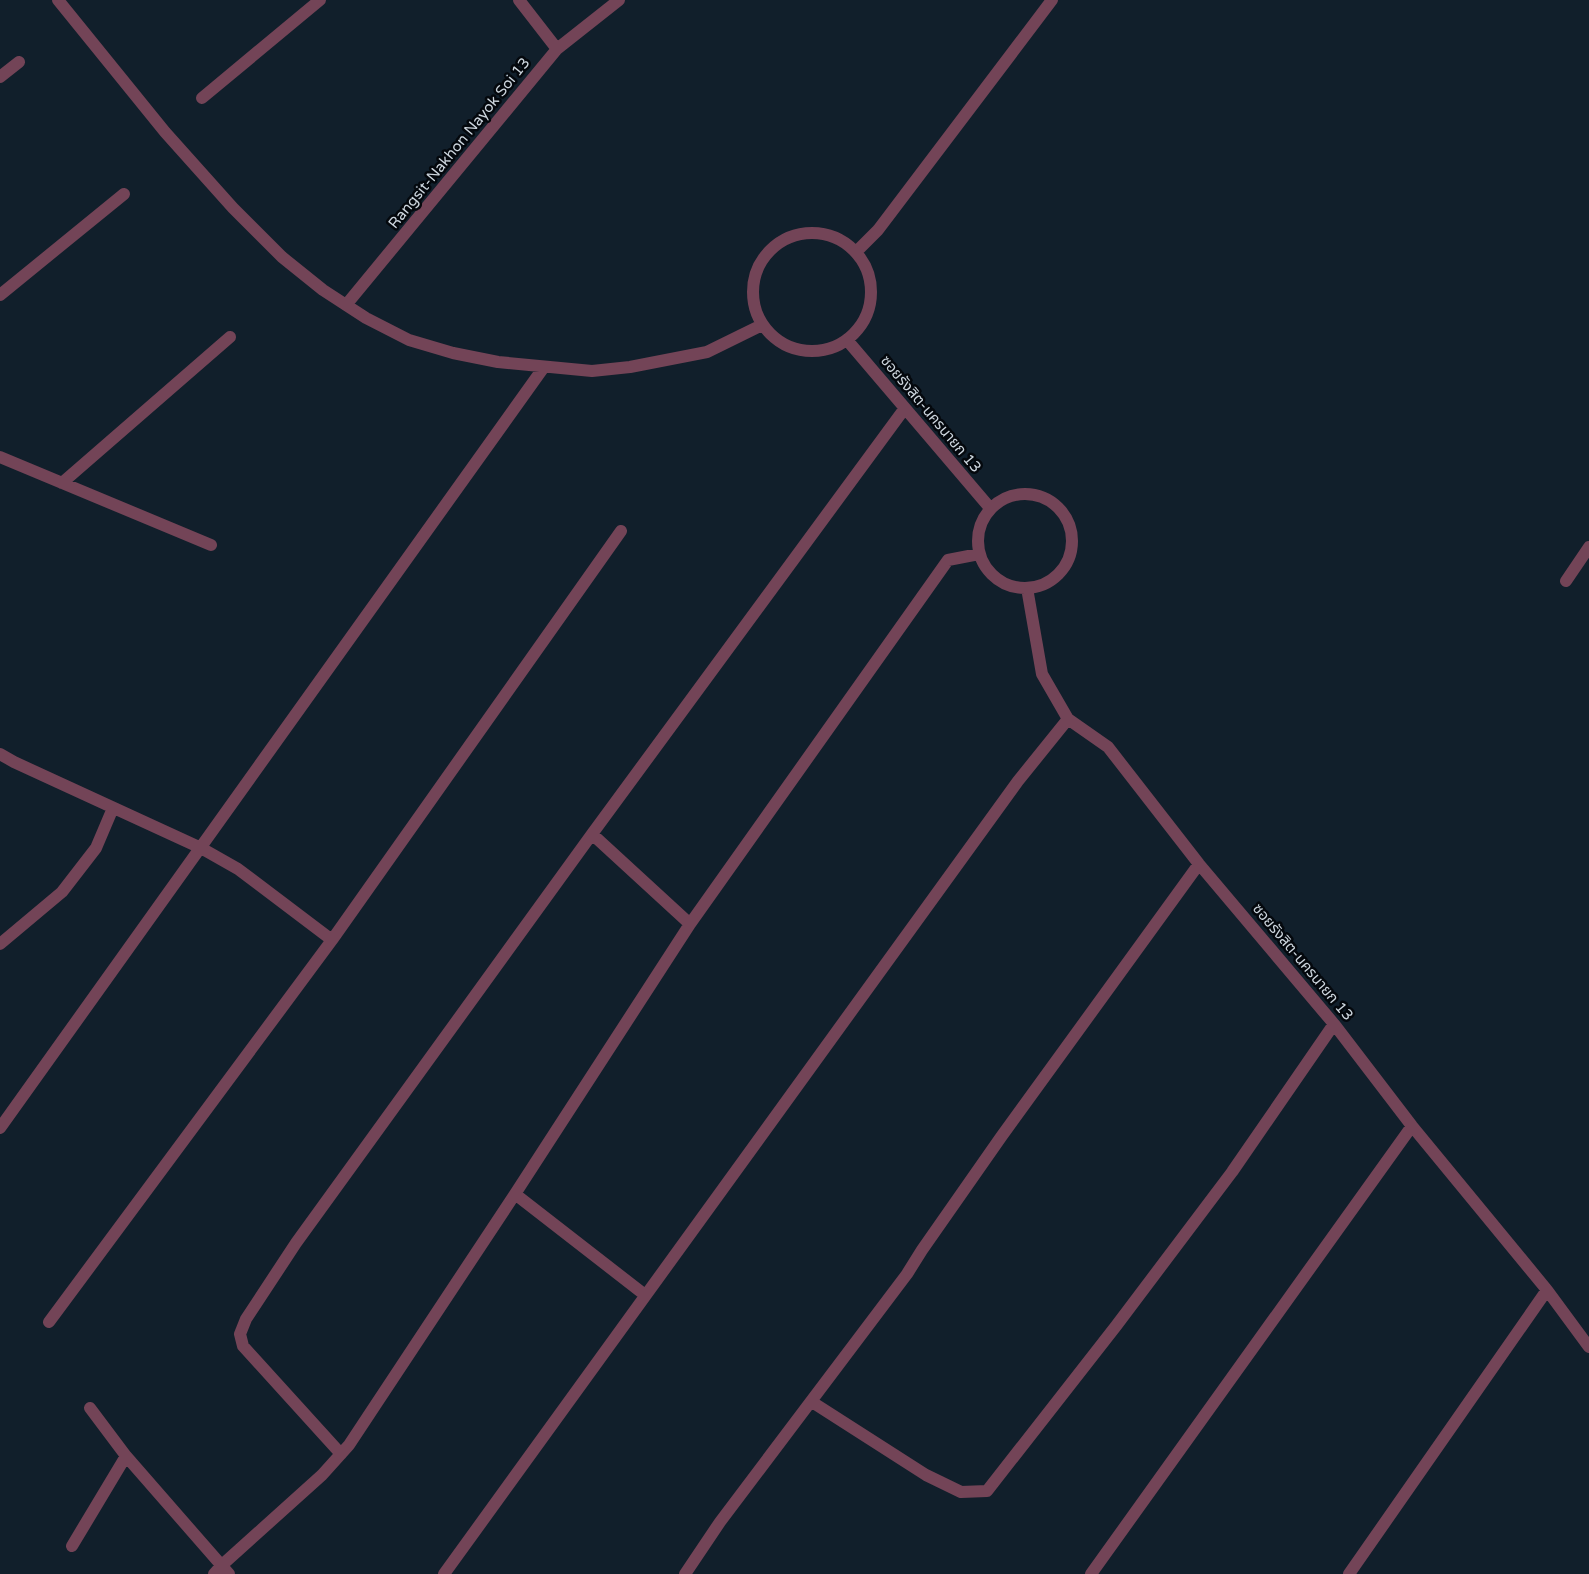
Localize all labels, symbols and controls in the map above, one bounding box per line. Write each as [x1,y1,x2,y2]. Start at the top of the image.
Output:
street label: Rangsit-Nakhon Nayok Soi 13 [384,54,534,232]
street label: ซอยรังสิต-นครนายก 13 [877,352,985,476]
street label: ซอยรังสิต-นครนายก 13 [1249,900,1357,1024]

